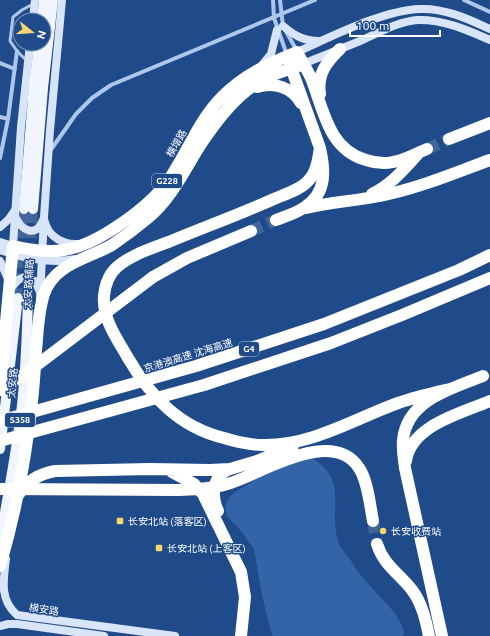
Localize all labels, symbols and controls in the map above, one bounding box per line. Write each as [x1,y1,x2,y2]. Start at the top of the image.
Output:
north arrow [12,12,52,52]
scale bar [350,12,440,38]
text: 100 m [356,19,389,32]
text: N [35,29,49,41]
street label: 横增路 [164,128,189,159]
road number: G228 [152,174,182,188]
street label: 太安路辅路 [22,259,35,309]
street label: 京港澳高速 沈海高速 [142,337,234,374]
road number: G4 [239,342,259,356]
street label: 太安路 [6,368,19,398]
road number: S358 [5,413,35,427]
marker: 长安北站 (落客区) [115,516,125,526]
place label: 长安北站 (落客区) [128,516,207,527]
marker: 长安收费站 [378,526,388,536]
place label: 长安收费站 [391,526,441,537]
marker: 长安北站 (上客区) [154,543,164,553]
place label: 长安北站 (上客区) [167,543,246,554]
street label: 横安路 [28,602,60,617]

